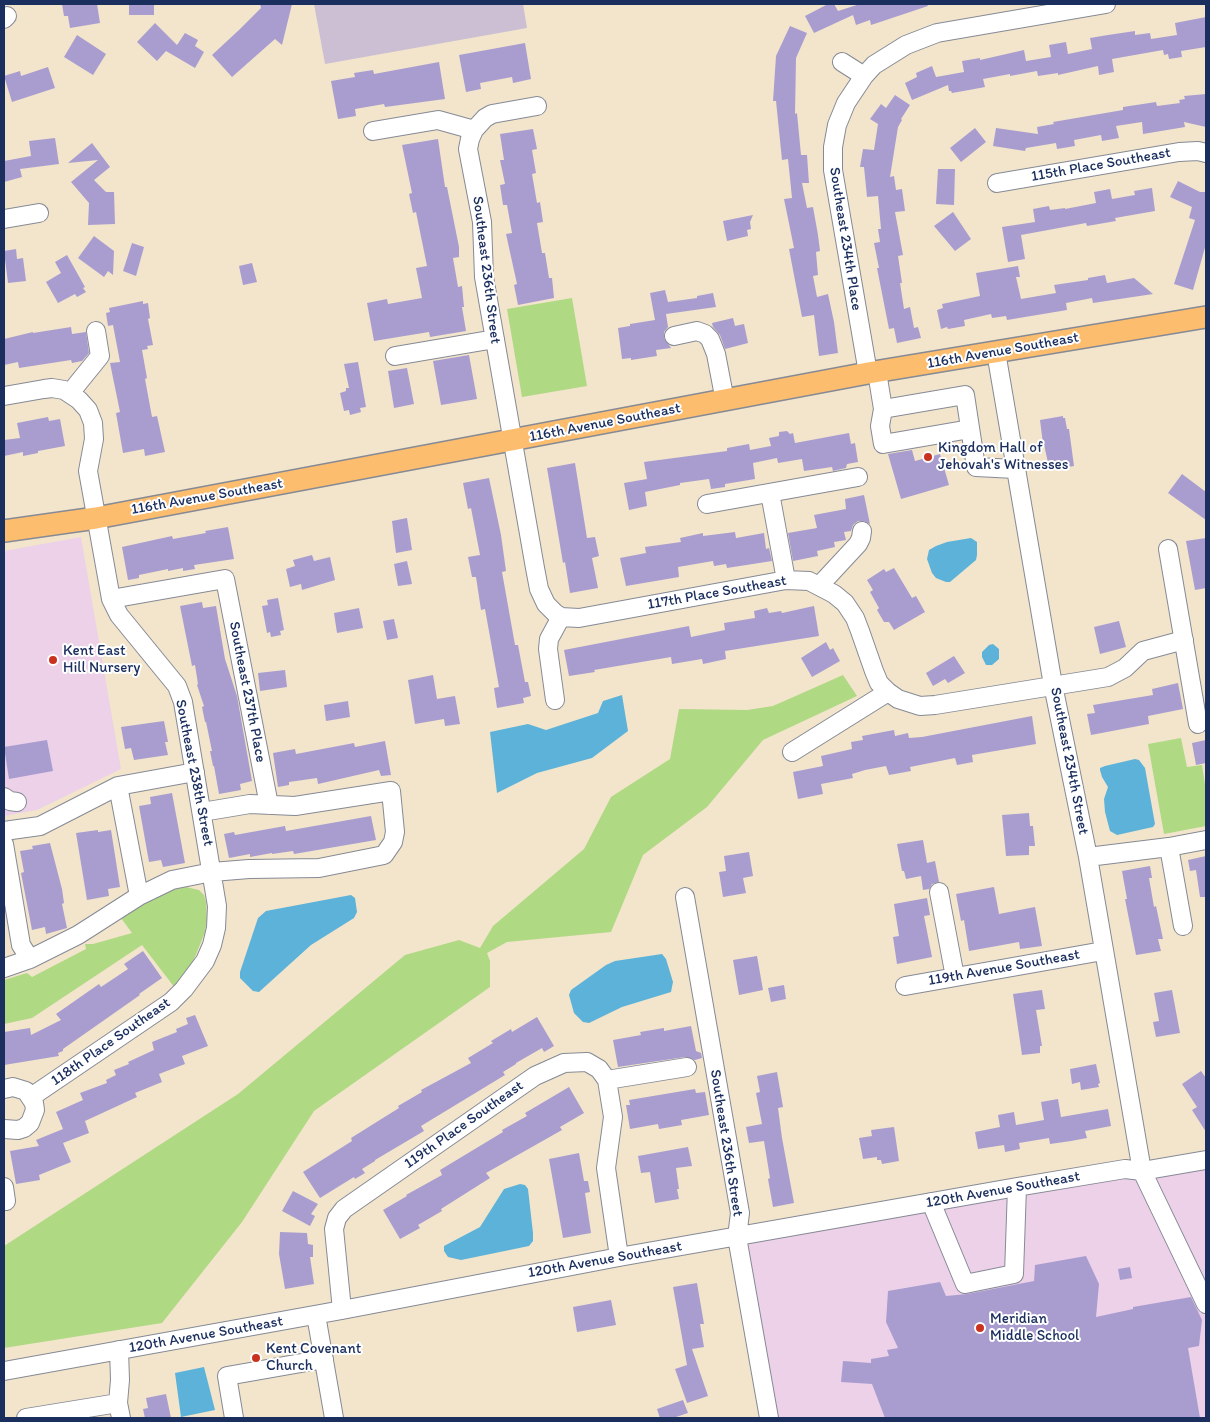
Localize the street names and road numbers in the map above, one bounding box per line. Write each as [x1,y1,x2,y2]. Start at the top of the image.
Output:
street label: 115th Place Southeast [1030,144,1172,186]
street label: Southeast 234th Place [825,166,865,312]
street label: Southeast 236th Street [468,195,504,345]
street label: 116th Avenue Southeast [926,329,1080,373]
street label: 116th Avenue Southeast [528,399,682,447]
street label: 116th Avenue Southeast [130,475,284,519]
street label: 117th Place Southeast [646,572,788,614]
street label: Southeast 237th Place [225,620,269,764]
street label: Southeast 234th Street [1046,686,1092,836]
street label: Southeast 238th Street [171,698,217,848]
street label: 119th Avenue Southeast [927,946,1081,990]
street label: 118th Place Southeast [48,994,174,1090]
street label: Southeast 236th Street [705,1068,747,1218]
street label: 119th Place Southeast [401,1077,527,1173]
street label: 120th Avenue Southeast [925,1168,1081,1212]
street label: 120th Avenue Southeast [527,1238,683,1282]
street label: 120th Avenue Southeast [128,1313,284,1357]

